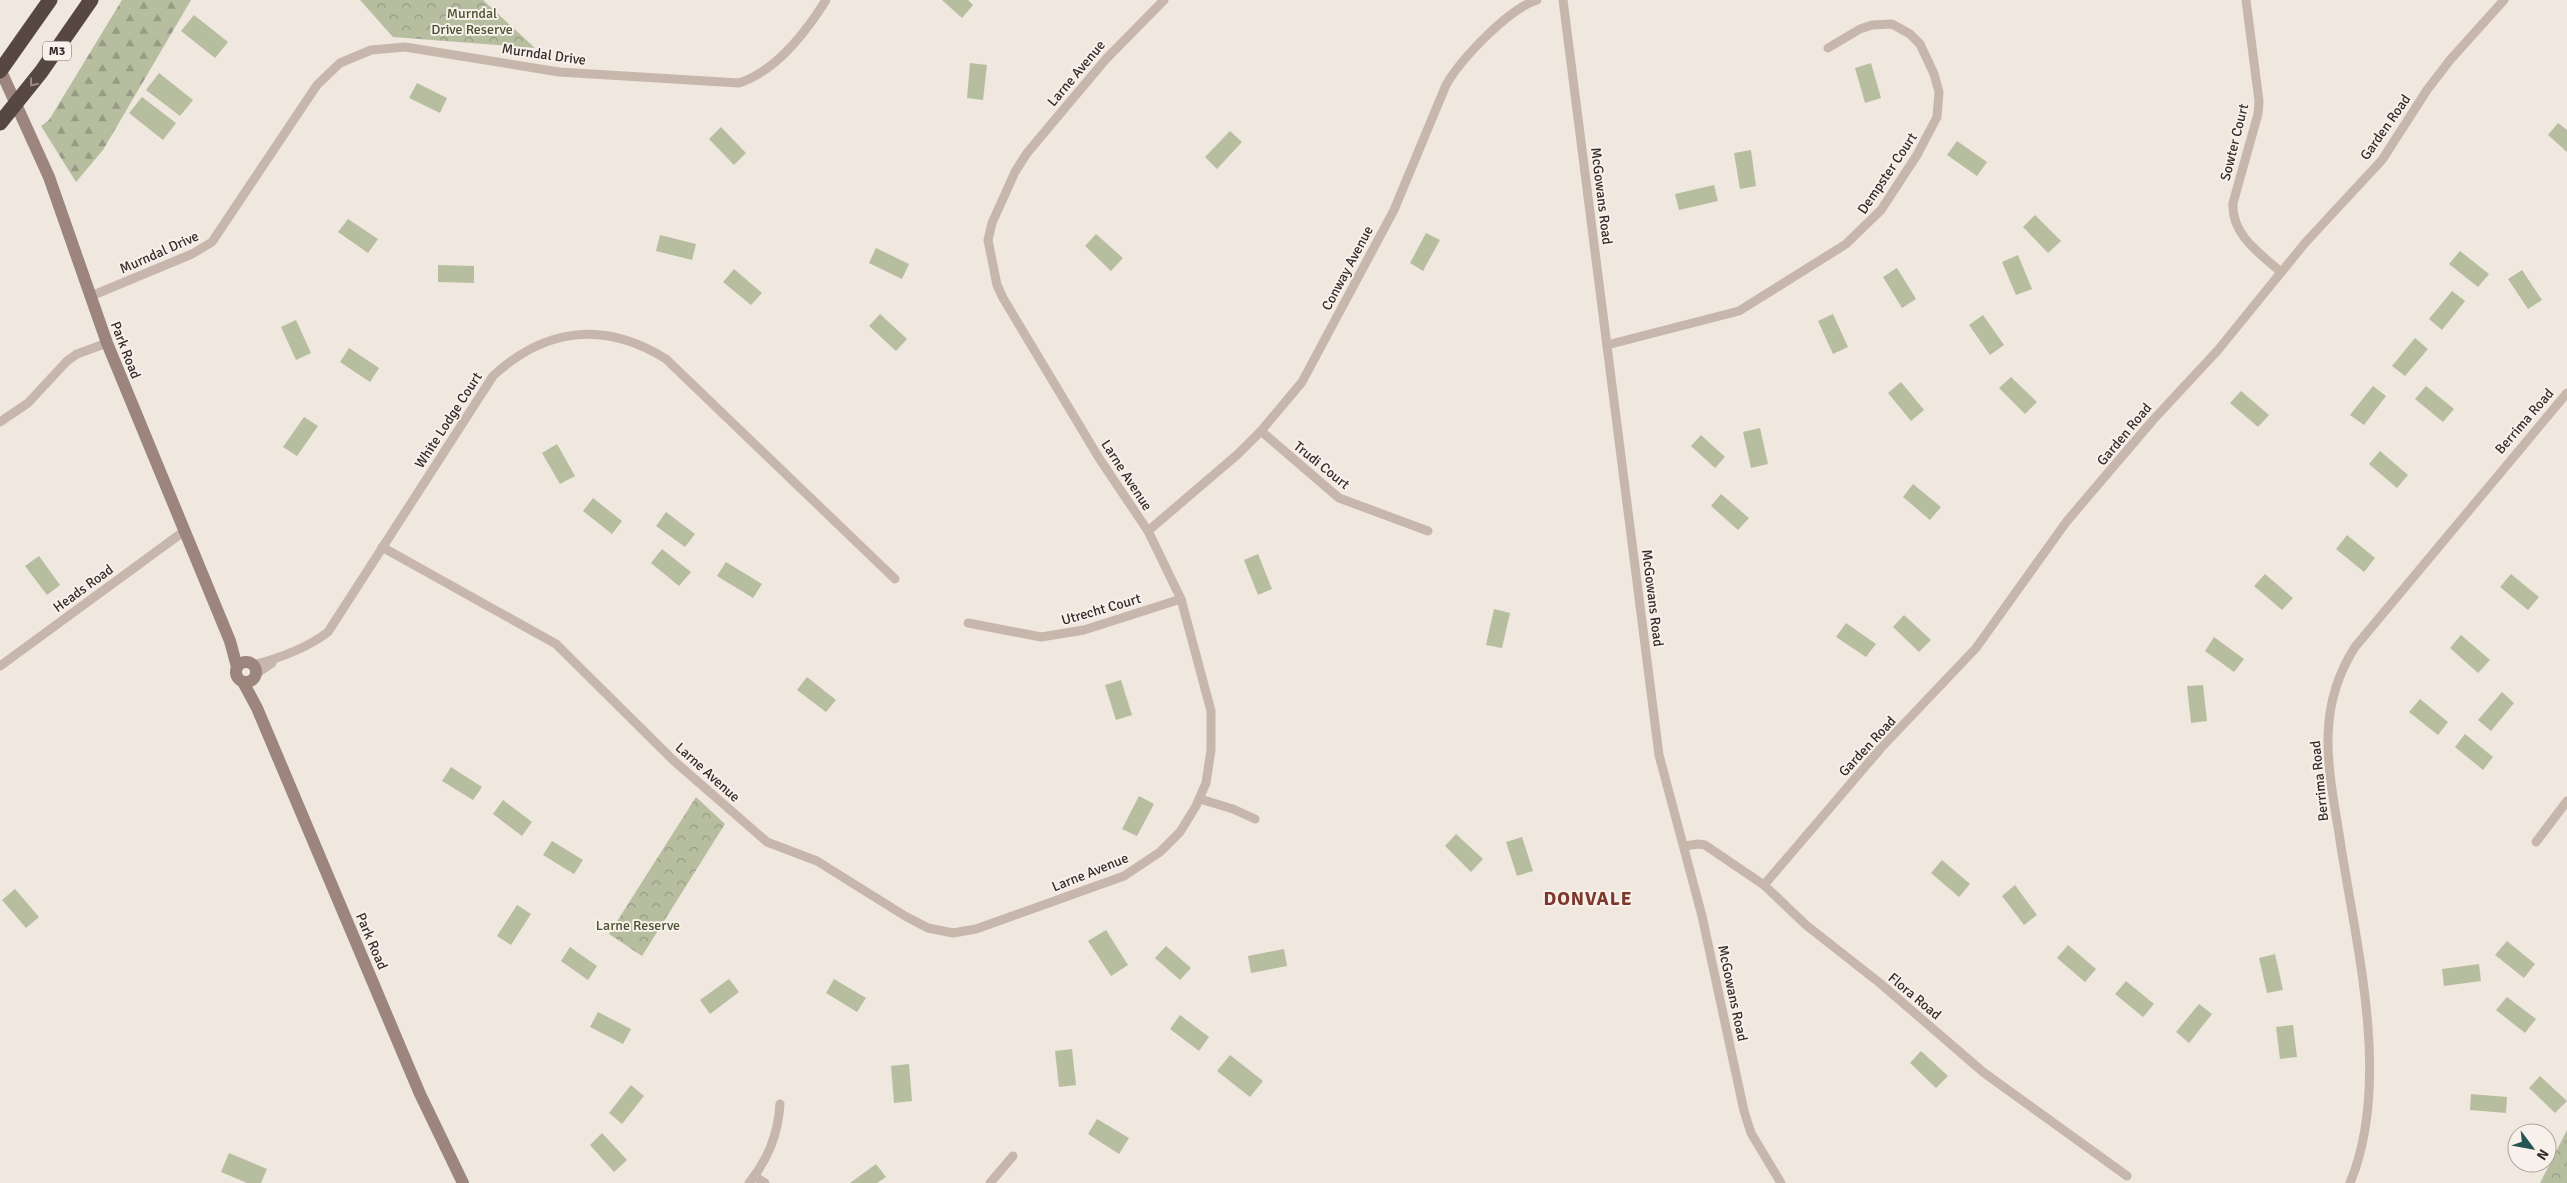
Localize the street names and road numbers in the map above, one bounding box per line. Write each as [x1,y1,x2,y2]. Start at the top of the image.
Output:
street label: Larne Avenue [1044,37,1109,110]
street label: Murndal Drive [501,40,587,69]
road number: M3 [43,41,71,60]
street label: Garden Road [2357,91,2414,163]
street label: Sowter Court [2217,102,2252,182]
street label: Dempster Court [1854,129,1921,217]
street label: McGowans Road [1587,146,1616,246]
street label: Conway Avenue [1318,223,1377,313]
street label: Murndal Drive [117,227,201,277]
street label: Park Road [107,319,144,381]
street label: White Lodge Court [411,369,486,471]
street label: Berrima Road [2491,385,2557,458]
street label: Garden Road [2093,400,2155,469]
street label: Larne Avenue [1097,437,1156,514]
street label: Trudi Court [1290,438,1353,493]
street label: McGowans Road [1638,548,1667,648]
street label: Heads Road [50,561,117,616]
street label: Utrecht Court [1059,590,1143,629]
street label: Garden Road [1835,713,1900,780]
street label: Larne Avenue [672,739,743,806]
street label: Berrima Road [2307,740,2332,822]
street label: Larne Avenue [1049,849,1131,896]
street label: Park Road [352,910,391,972]
street label: McGowans Road [1714,943,1751,1043]
street label: Flora Road [1885,969,1945,1023]

